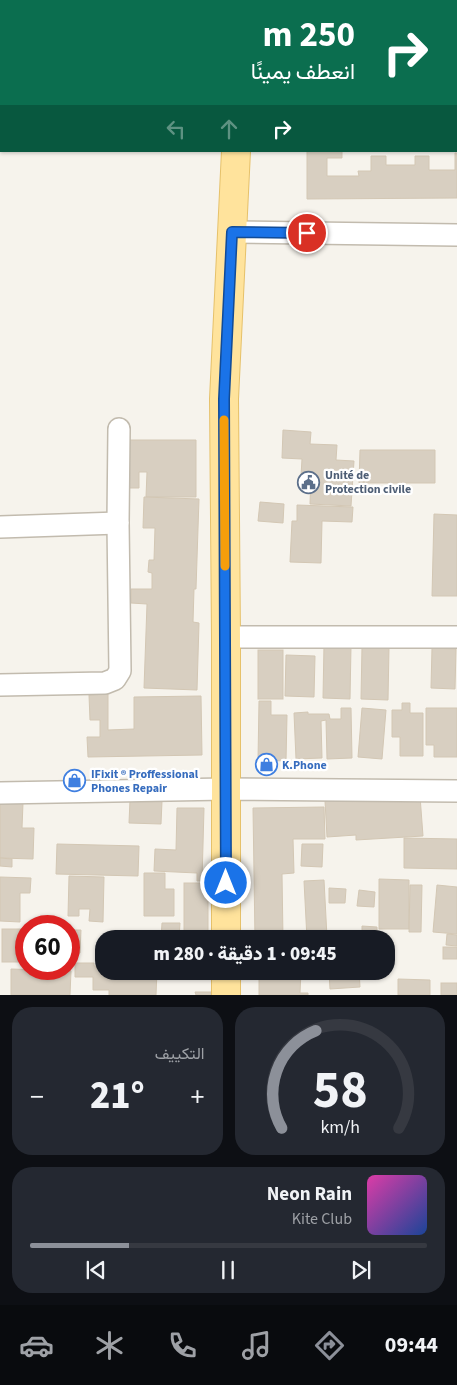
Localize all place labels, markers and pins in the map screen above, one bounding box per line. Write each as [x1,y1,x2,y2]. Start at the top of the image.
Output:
pin [286,212,328,254]
place label: Unité de Protection civile [325,467,411,498]
public building icon: Unité de Protection civile [297,470,321,494]
shop icon: K.Phone [254,753,278,777]
place label: K.Phone [282,757,327,774]
place label: IFixit ® Proffessional Phones Repair [91,766,199,797]
shop icon: IFixit ® Proffessional Phones Repair [63,769,87,793]

